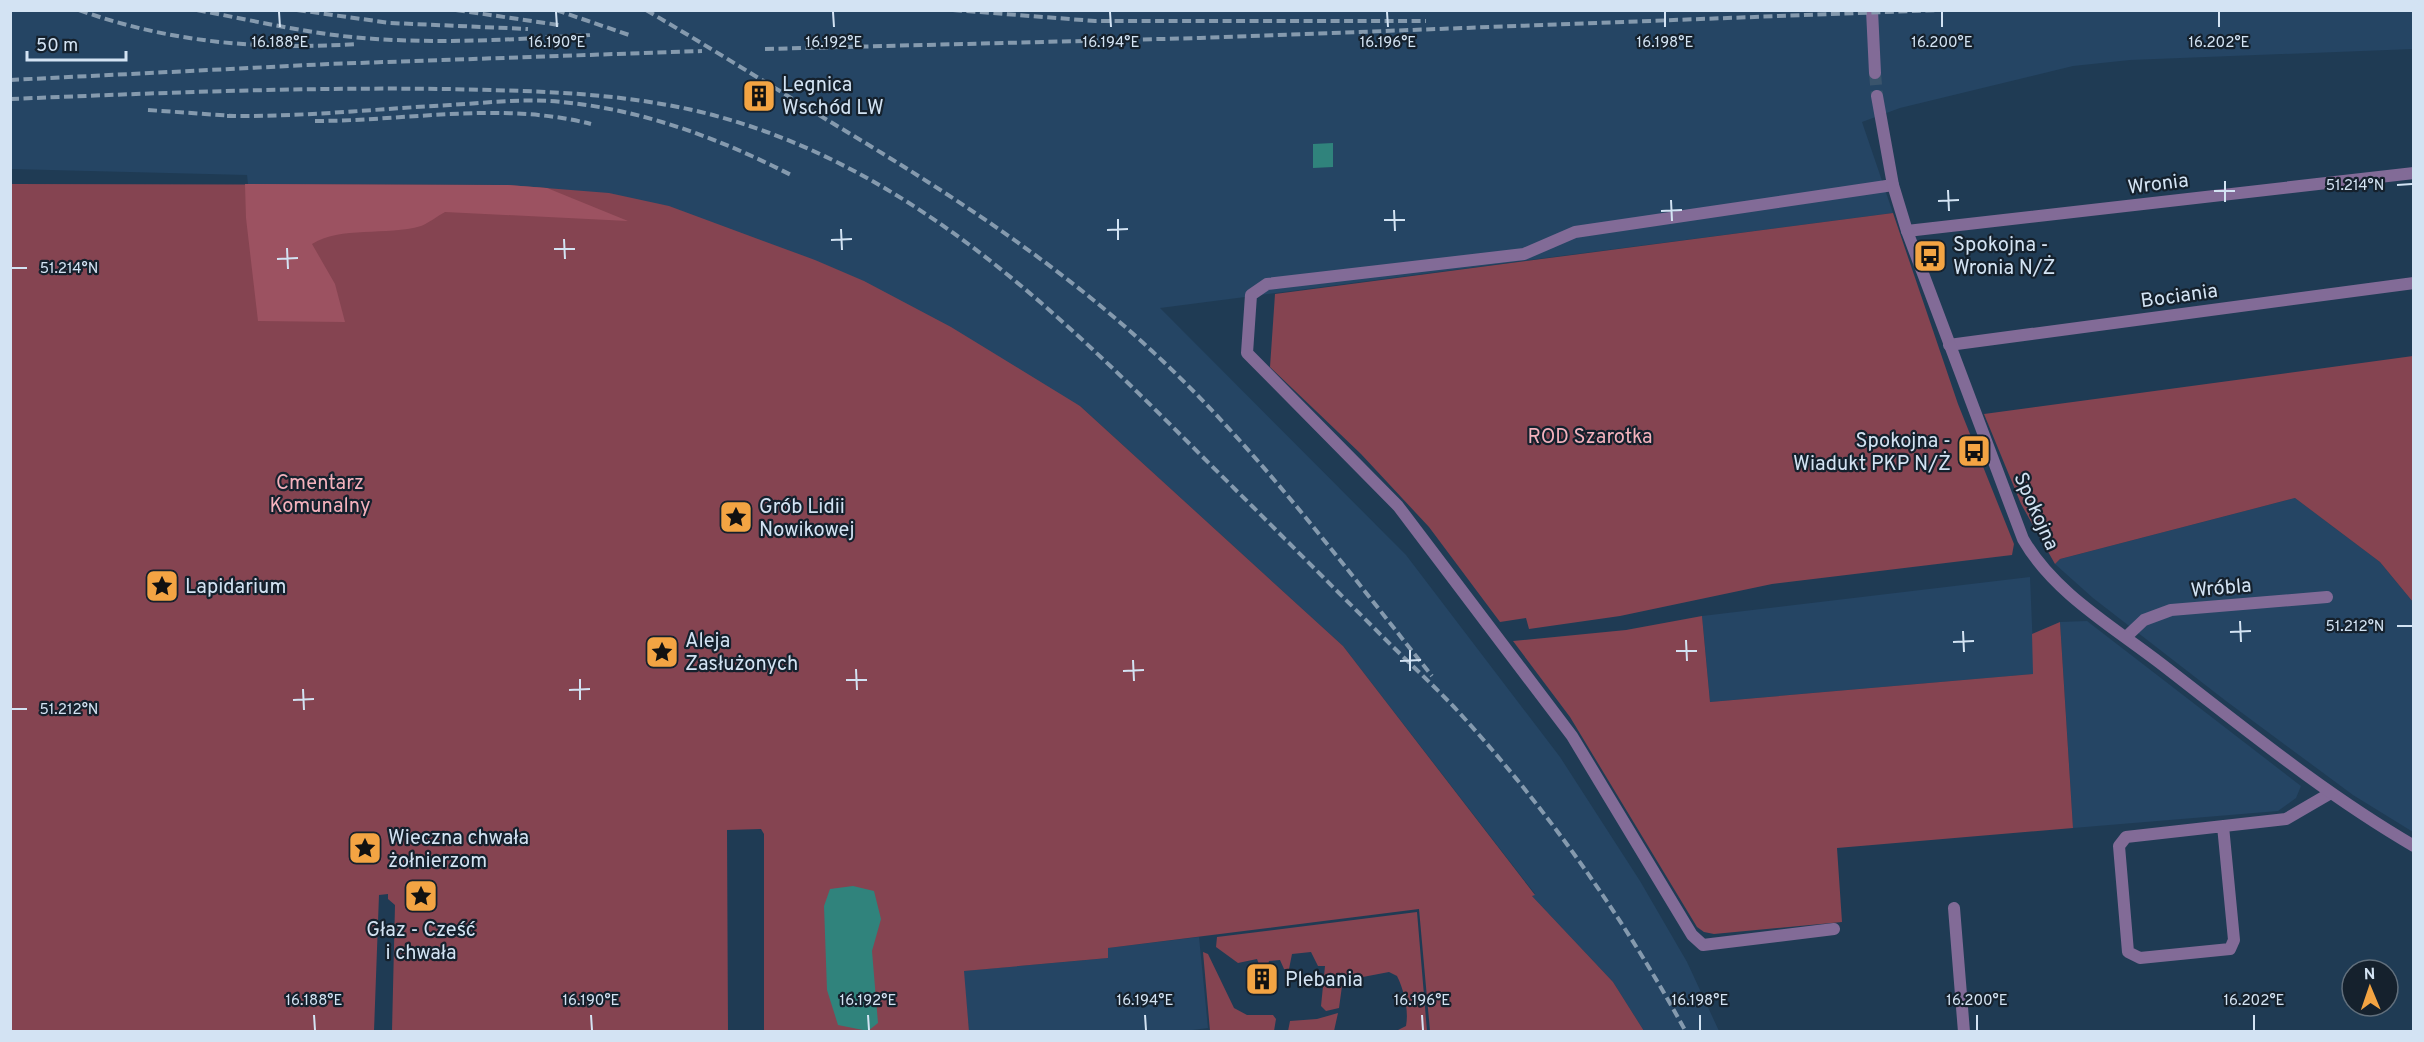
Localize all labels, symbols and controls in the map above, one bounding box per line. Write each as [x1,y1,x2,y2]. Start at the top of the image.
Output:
scale bar [27,24,126,62]
text: 16.188°E [252,34,308,53]
text: 16.190°E [528,34,586,53]
text: 16.192°E [806,34,862,53]
text: 16.194°E [1083,34,1139,53]
text: 16.196°E [1360,34,1416,53]
text: 16.198°E [1637,34,1693,53]
text: 16.200°E [1911,34,1973,53]
text: 16.202°E [2188,34,2250,53]
text: 50 m [36,35,78,58]
place label: Legnica Wschód LW [782,73,884,122]
building icon: Legnica Wschód LW [741,78,777,114]
street label: Wronia [2126,168,2190,202]
text: 51.214°N [2326,177,2384,196]
place label: Spokojna - Wronia N/Ż [1953,233,2056,282]
bus stop icon: Spokojna - Wronia N/Ż [1912,238,1948,274]
text: 51.214°N [40,260,98,279]
street label: Bociania [2139,279,2219,315]
park label: ROD Szarotka [1527,425,1653,451]
place label: Spokojna - Wiadukt PKP N/Ż [1793,429,1951,478]
bus stop icon: Spokojna - Wiadukt PKP N/Ż [1956,433,1992,469]
street label: Spokojna [2006,469,2064,555]
park label: Cmentarz Komunalny [269,471,371,520]
place label: Grób Lidii Nowikowej [759,495,854,544]
place icon: Grób Lidii Nowikowej [718,499,754,535]
place icon: Lapidarium [144,568,180,604]
street label: Wróbla [2190,573,2253,605]
place label: Lapidarium [185,575,286,601]
text: 51.212°N [2326,618,2384,637]
place label: Aleja Zasłużonych [685,629,798,678]
place icon: Aleja Zasłużonych [644,634,680,670]
text: 51.212°N [40,701,98,720]
place label: Wieczna chwała żołnierzom [388,826,529,875]
place icon: Wieczna chwała żołnierzom [347,830,383,866]
place icon: Głaz - Cześć i chwała [403,878,439,914]
place label: Głaz - Cześć i chwała [366,918,476,967]
north arrow [2340,958,2400,1018]
building icon: Plebania [1244,961,1280,997]
text: N [2363,965,2376,985]
place label: Plebania [1285,968,1363,994]
text: 16.188°E [286,992,342,1011]
text: 16.190°E [562,992,620,1011]
text: 16.192°E [840,992,896,1011]
text: 16.194°E [1117,992,1173,1011]
text: 16.196°E [1394,992,1450,1011]
text: 16.198°E [1672,992,1728,1011]
text: 16.200°E [1946,992,2008,1011]
text: 16.202°E [2223,992,2285,1011]

